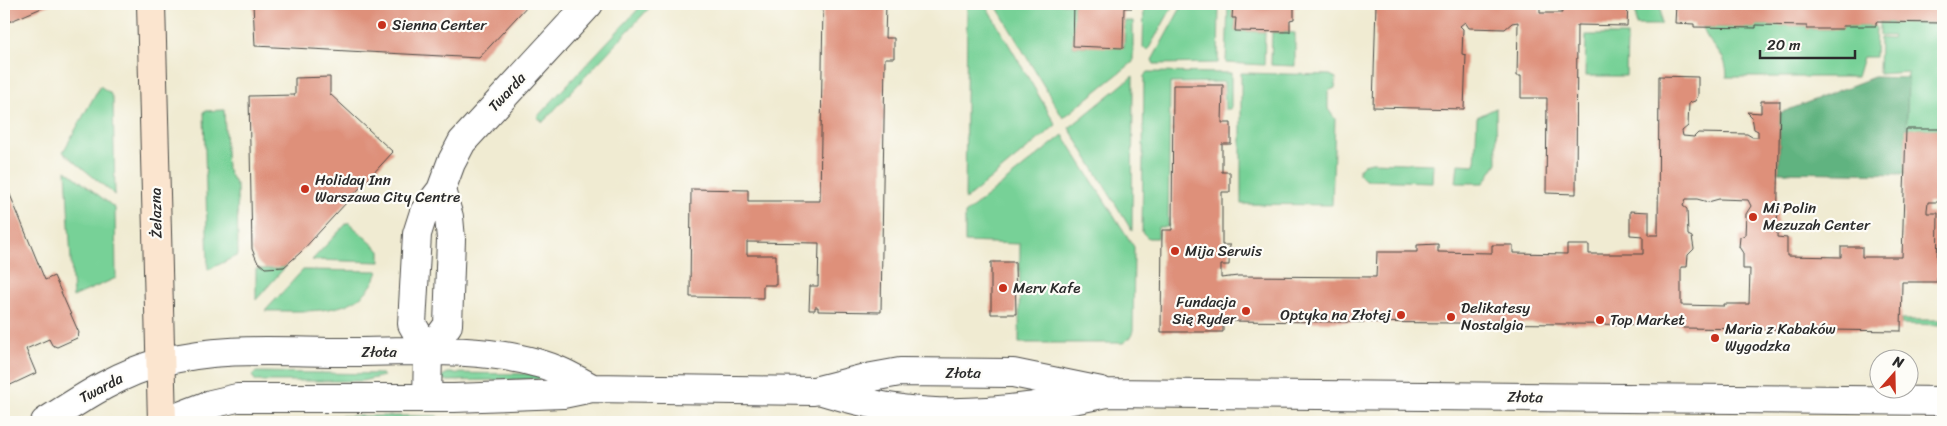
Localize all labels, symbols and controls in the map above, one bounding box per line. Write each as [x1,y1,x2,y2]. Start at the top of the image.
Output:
place label: Sienna Center [392,12,487,38]
marker: Sienna Center [376,19,388,31]
scale bar [1760,28,1854,60]
text: 20 m [1767,32,1801,58]
street label: Twarda [482,66,533,118]
place label: Holiday Inn Warszawa City Centre [315,167,460,210]
marker: Holiday Inn Warszawa City Centre [299,183,311,195]
street label: Żelazna [143,187,169,238]
place label: Mi Polin Mezuzah Center [1763,195,1871,238]
marker: Mi Polin Mezuzah Center [1747,211,1759,223]
place label: Mija Serwis [1185,238,1262,264]
marker: Mija Serwis [1169,245,1181,257]
place label: Merv Kafe [1013,275,1080,301]
marker: Merv Kafe [997,282,1009,294]
place label: Fundacja Się Ryder [1172,289,1237,332]
place label: Delikatesy Nostalgia [1461,295,1530,338]
place label: Optyka na Złotej [1280,302,1391,328]
marker: Fundacja Się Ryder [1240,305,1252,317]
place label: Top Market [1610,307,1685,333]
marker: Optyka na Złotej [1395,309,1407,321]
marker: Delikatesy Nostalgia [1445,311,1457,323]
marker: Top Market [1594,314,1606,326]
place label: Maria z Kabaków Wygodzka [1725,316,1836,359]
marker: Maria z Kabaków Wygodzka [1709,332,1721,344]
street label: Złota [361,339,397,365]
north arrow [1870,348,1920,398]
text: N [1889,349,1907,376]
street label: Złota [945,360,981,386]
street label: Twarda [74,365,128,410]
street label: Złota [1507,384,1543,410]

